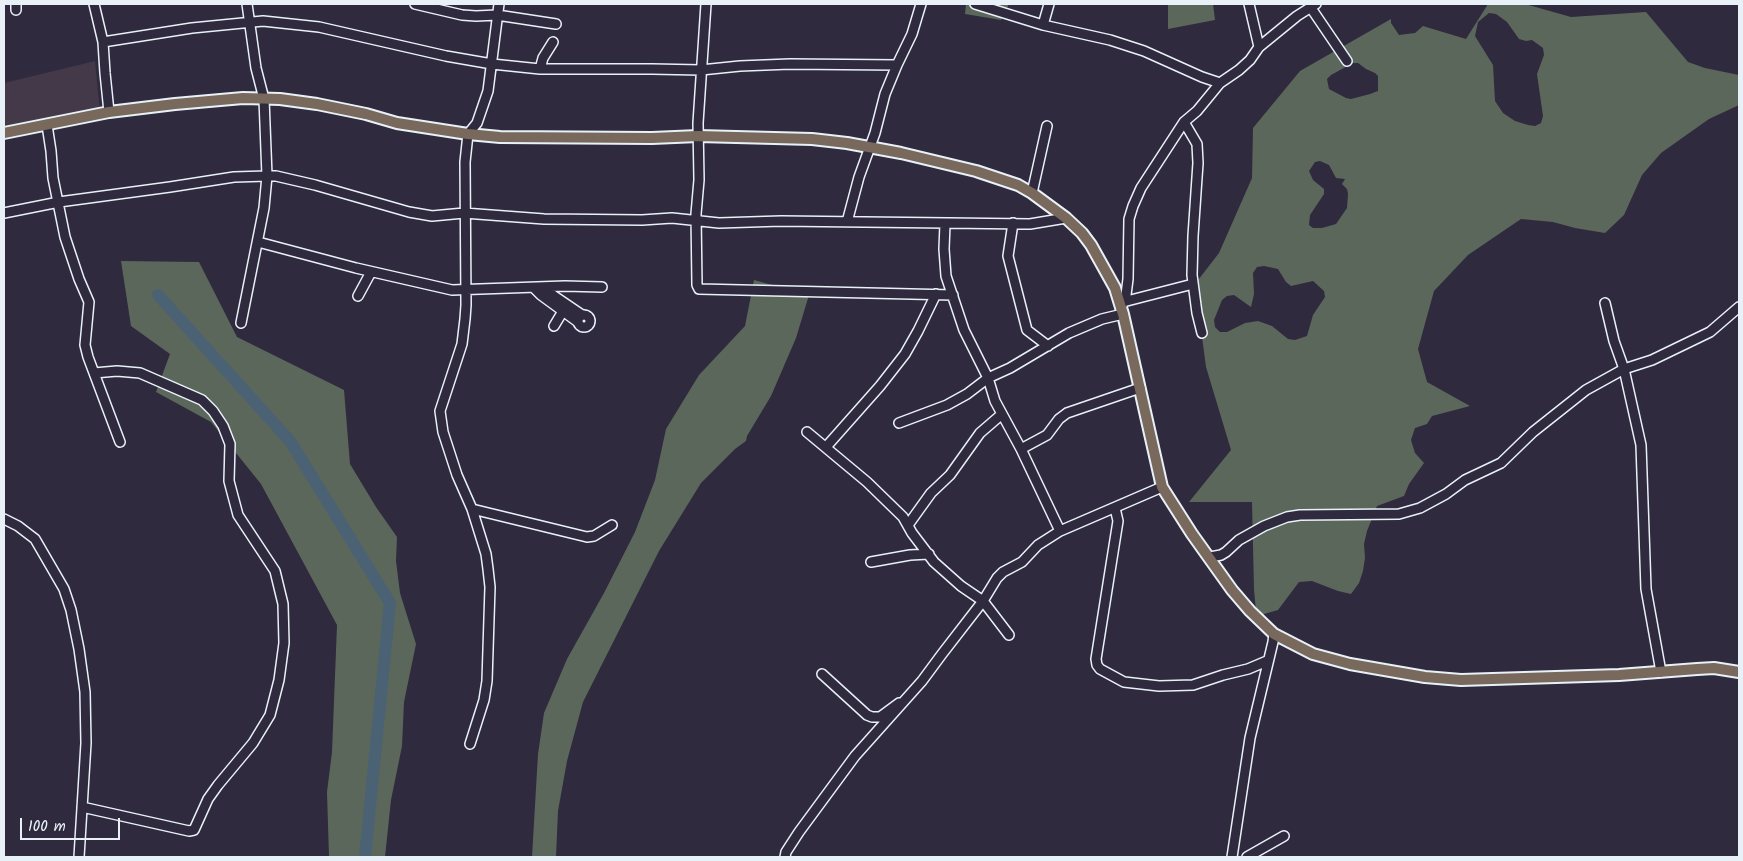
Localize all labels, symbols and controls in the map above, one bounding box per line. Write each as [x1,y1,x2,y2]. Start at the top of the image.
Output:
scale bar [22,808,122,840]
text: 100 m [28,815,66,839]

